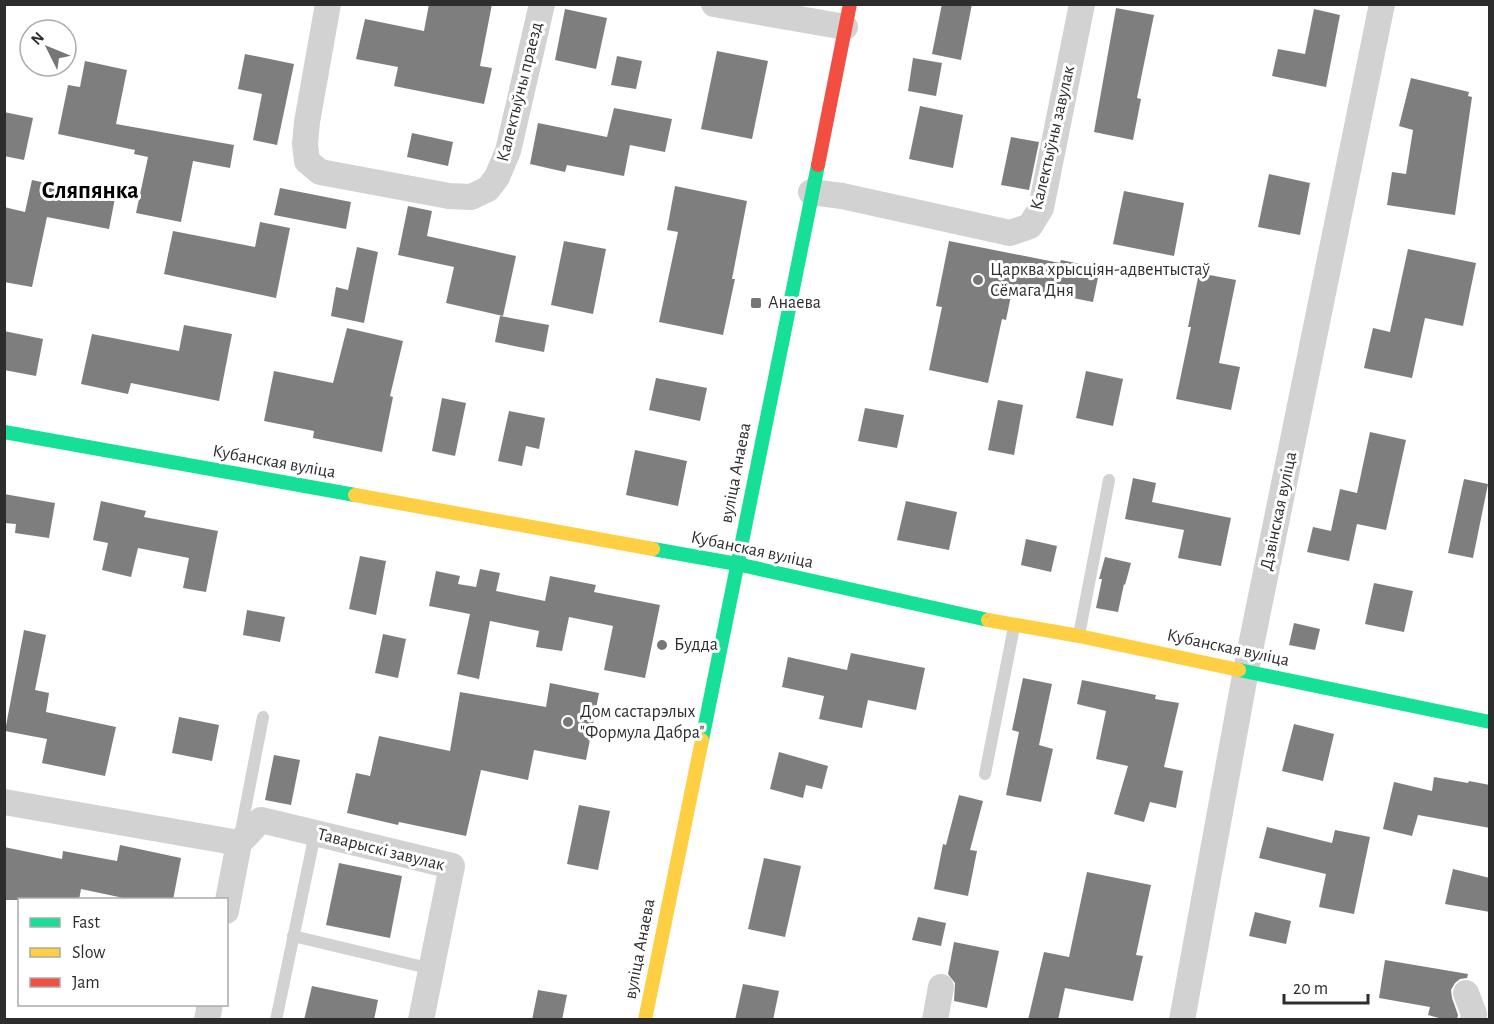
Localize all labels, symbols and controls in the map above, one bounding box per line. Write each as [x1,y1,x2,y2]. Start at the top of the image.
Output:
north arrow [18,18,78,78]
street label: Калектыўны праезд [494,20,546,164]
text: N [28,29,47,48]
street label: Калектыўны завулак [1028,63,1079,212]
district label: Сляпянка [41,179,139,203]
place label: Царква хрысціян-адвентыстаў Сёмага Дня [990,261,1210,300]
marker: Царква хрысціян-адвентыстаў Сёмага Дня [971,273,985,287]
place label: Анаева [768,294,821,312]
marker: Анаева [749,296,763,310]
street label: вуліца Анаева [717,421,755,525]
street label: Кубанская вуліца [211,441,337,482]
street label: Дзвінская вуліца [1258,450,1300,572]
street label: Кубанская вуліца [689,527,815,572]
street label: Кубанская вуліца [1165,625,1291,670]
place label: Будда [674,636,718,654]
marker: Будда [655,638,669,652]
place label: Дом састарэлых "Формула Дабра" [580,703,705,742]
marker: Дом састарэлых "Формула Дабра" [561,715,575,729]
street label: Таварыскі завулак [316,826,447,875]
street label: вуліца Анаева [621,897,659,1001]
legend [18,898,228,1006]
text: Fast [72,914,100,932]
text: Slow [72,944,105,962]
scale bar [1284,967,1368,1005]
text: Jam [72,974,100,992]
text: 20 m [1293,980,1328,998]

